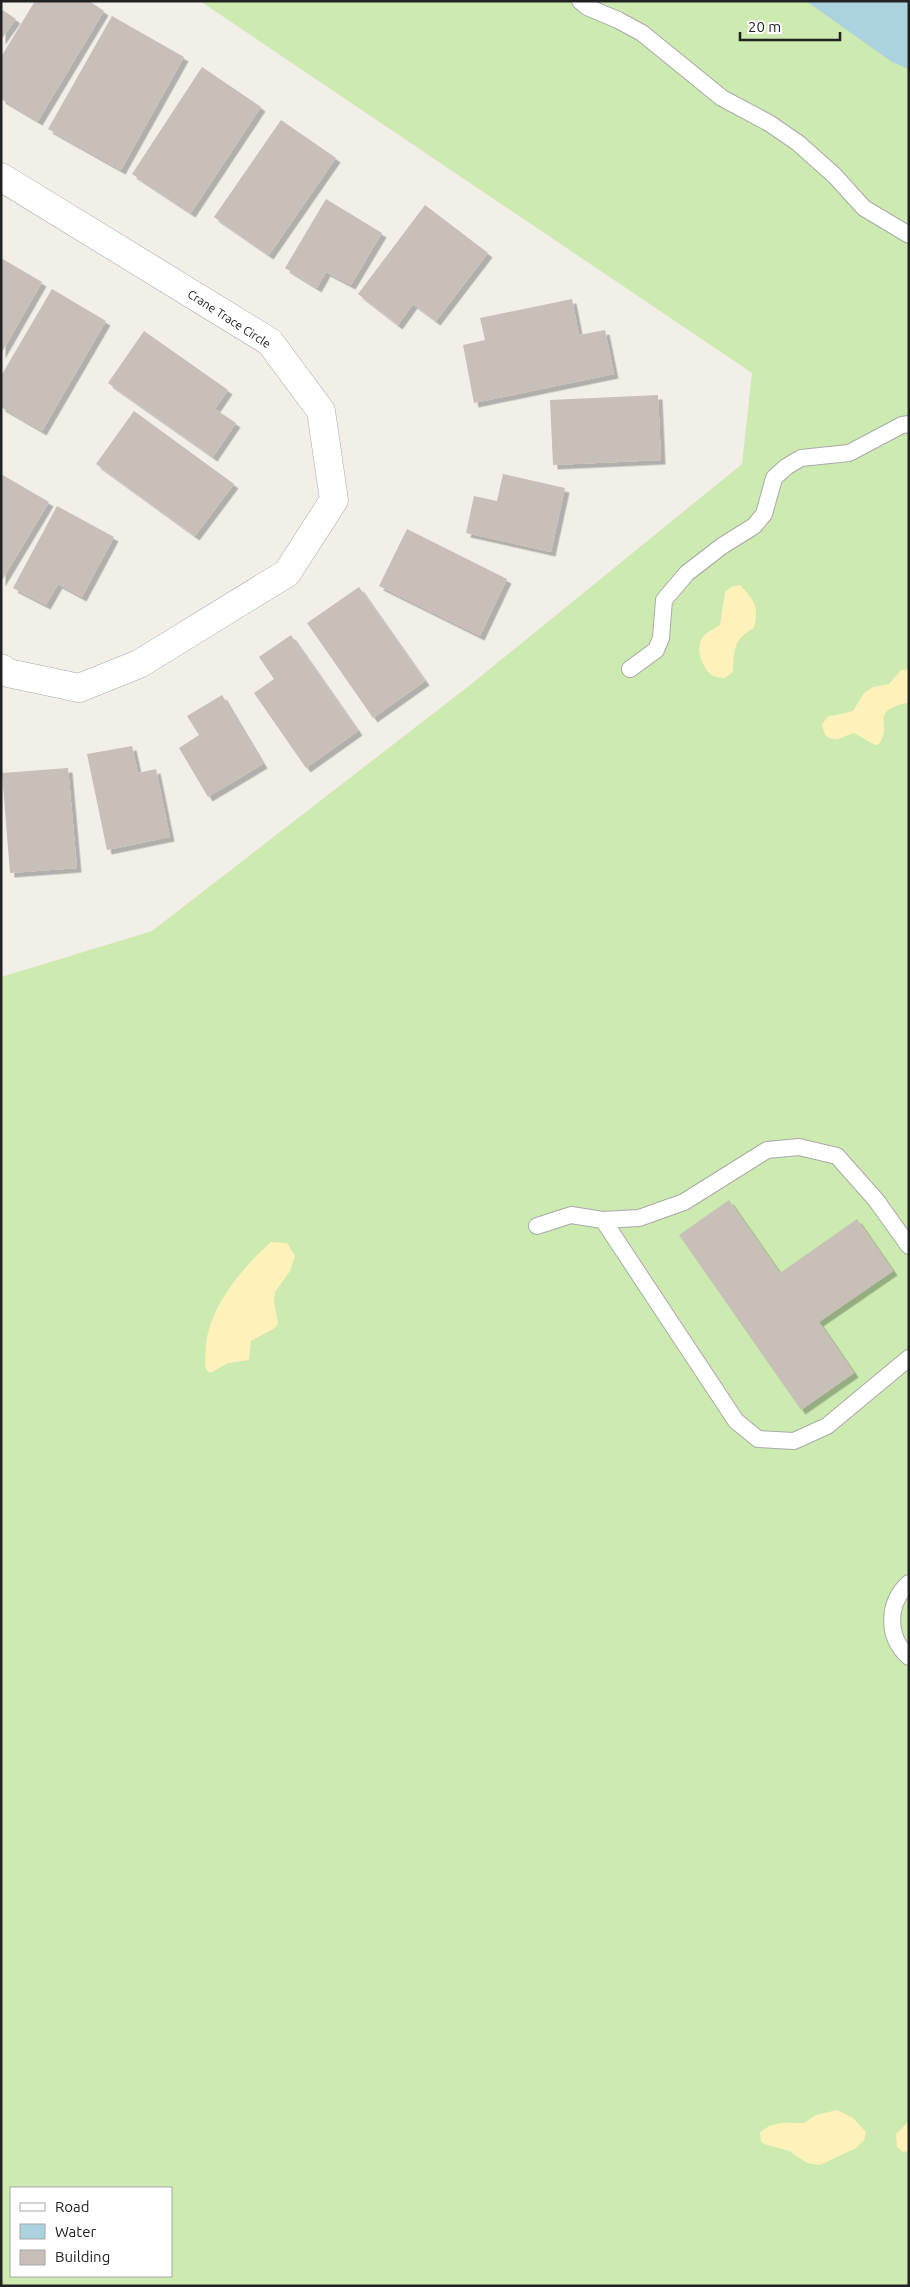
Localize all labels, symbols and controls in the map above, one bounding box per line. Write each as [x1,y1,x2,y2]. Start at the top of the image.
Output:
scale bar [740,10,840,42]
text: 20 m [748,18,781,35]
street label: Crane Trace Circle [185,287,273,350]
legend [10,2187,172,2277]
text: Road [55,2198,90,2215]
text: Water [55,2223,96,2240]
text: Building [55,2248,110,2265]

